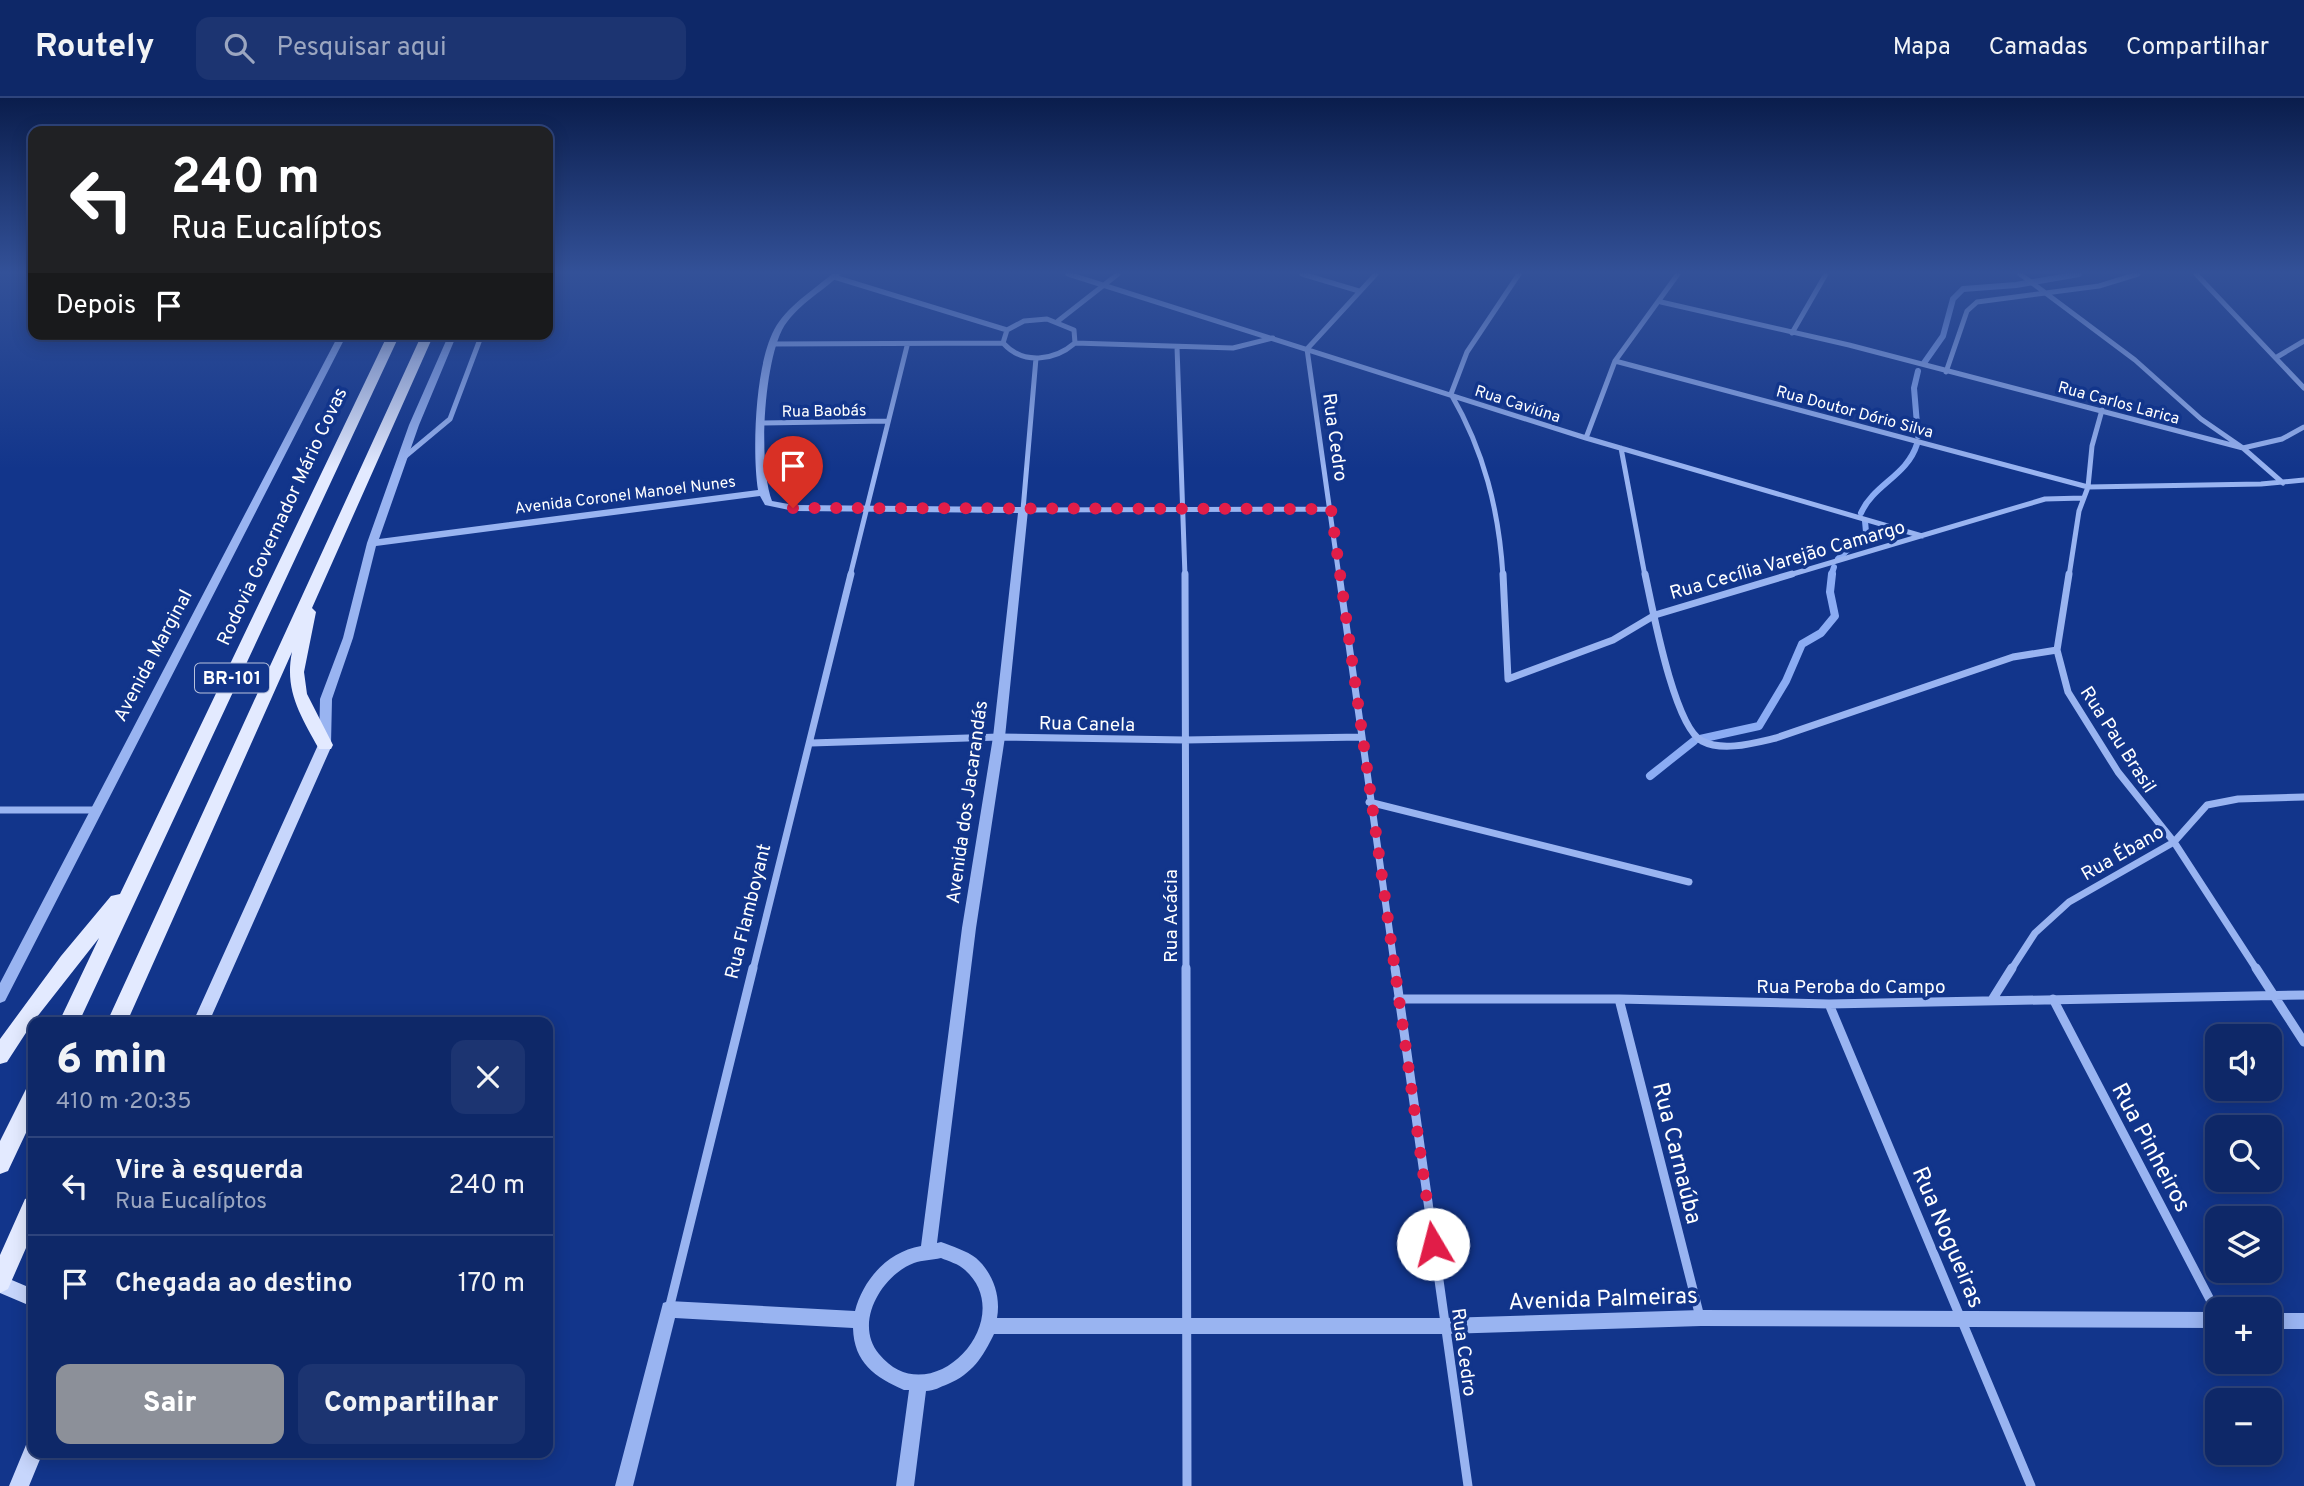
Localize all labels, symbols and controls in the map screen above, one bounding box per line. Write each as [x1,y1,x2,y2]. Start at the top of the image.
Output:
search box [196,17,686,80]
text: Routely [35,27,154,69]
icon: search [220,29,258,67]
text: Pesquisar aqui [276,32,447,65]
text: Mapa [1893,33,1951,63]
text: Camadas [1989,33,2088,63]
text: Compartilhar [2126,33,2269,63]
text: 240 m [171,149,320,211]
icon: left [56,154,147,245]
text: Rua Eucalíptos [171,210,383,250]
icon: arrive [150,287,188,325]
text: Depois [56,290,136,323]
street label: Rua Carlos Larica [2055,378,2181,430]
street label: Rua Caviúna [1472,382,1563,428]
street label: Rua Doutor Dório Silva [1774,382,1935,444]
street label: Rodovia Governador Mário Covas [212,384,353,650]
street label: Rua Cedro [1316,392,1352,483]
street label: Rua Baobás [781,401,867,423]
pin [763,436,823,508]
icon: arrive [774,447,812,485]
street label: Avenida Coronel Manoel Nunes [514,472,737,519]
street label: Rua Cecília Varejão Camargo [1667,516,1908,606]
street label: Avenida Marginal [109,586,199,726]
road number: BR-101 [195,664,269,692]
street label: Rua Pau Brasil [2074,682,2161,798]
street label: Avenida dos Jacarandás [942,699,994,906]
street label: Rua Canela [1039,712,1135,738]
street label: Rua Ébano [2077,820,2169,887]
street label: Rua Flamboyant [721,841,777,982]
street label: Rua Acácia [1160,869,1184,963]
street label: Rua Peroba do Campo [1756,976,1946,1000]
map controls [2205,1024,2282,1465]
button: sound [2205,1024,2282,1101]
text: 6 min [56,1035,168,1088]
button: close [451,1040,525,1114]
street label: Rua Pinheiros [2104,1079,2196,1218]
street label: Rua Carnaúba [1644,1080,1707,1228]
text: 410 m · 20:35 [56,1088,191,1117]
button: search [2205,1115,2282,1192]
text: Vire à esquerda [115,1155,303,1188]
street label: Rua Nogueiras [1904,1163,1989,1313]
icon: left [56,1167,94,1205]
text: 240 m [448,1170,525,1203]
text: Rua Eucalíptos [115,1188,267,1217]
button: layers [2205,1206,2282,1283]
position arrow [1396,1207,1470,1281]
icon: arrive [56,1265,94,1303]
text: Chegada ao destino [115,1268,352,1301]
text: 170 m [458,1268,525,1301]
street label: Avenida Palmeiras [1508,1283,1698,1318]
button: + [2205,1297,2282,1374]
street label: Rua Cedro [1445,1307,1481,1398]
button: Sair [56,1364,284,1444]
button: Compartilhar [298,1364,525,1444]
button: − [2205,1388,2282,1465]

